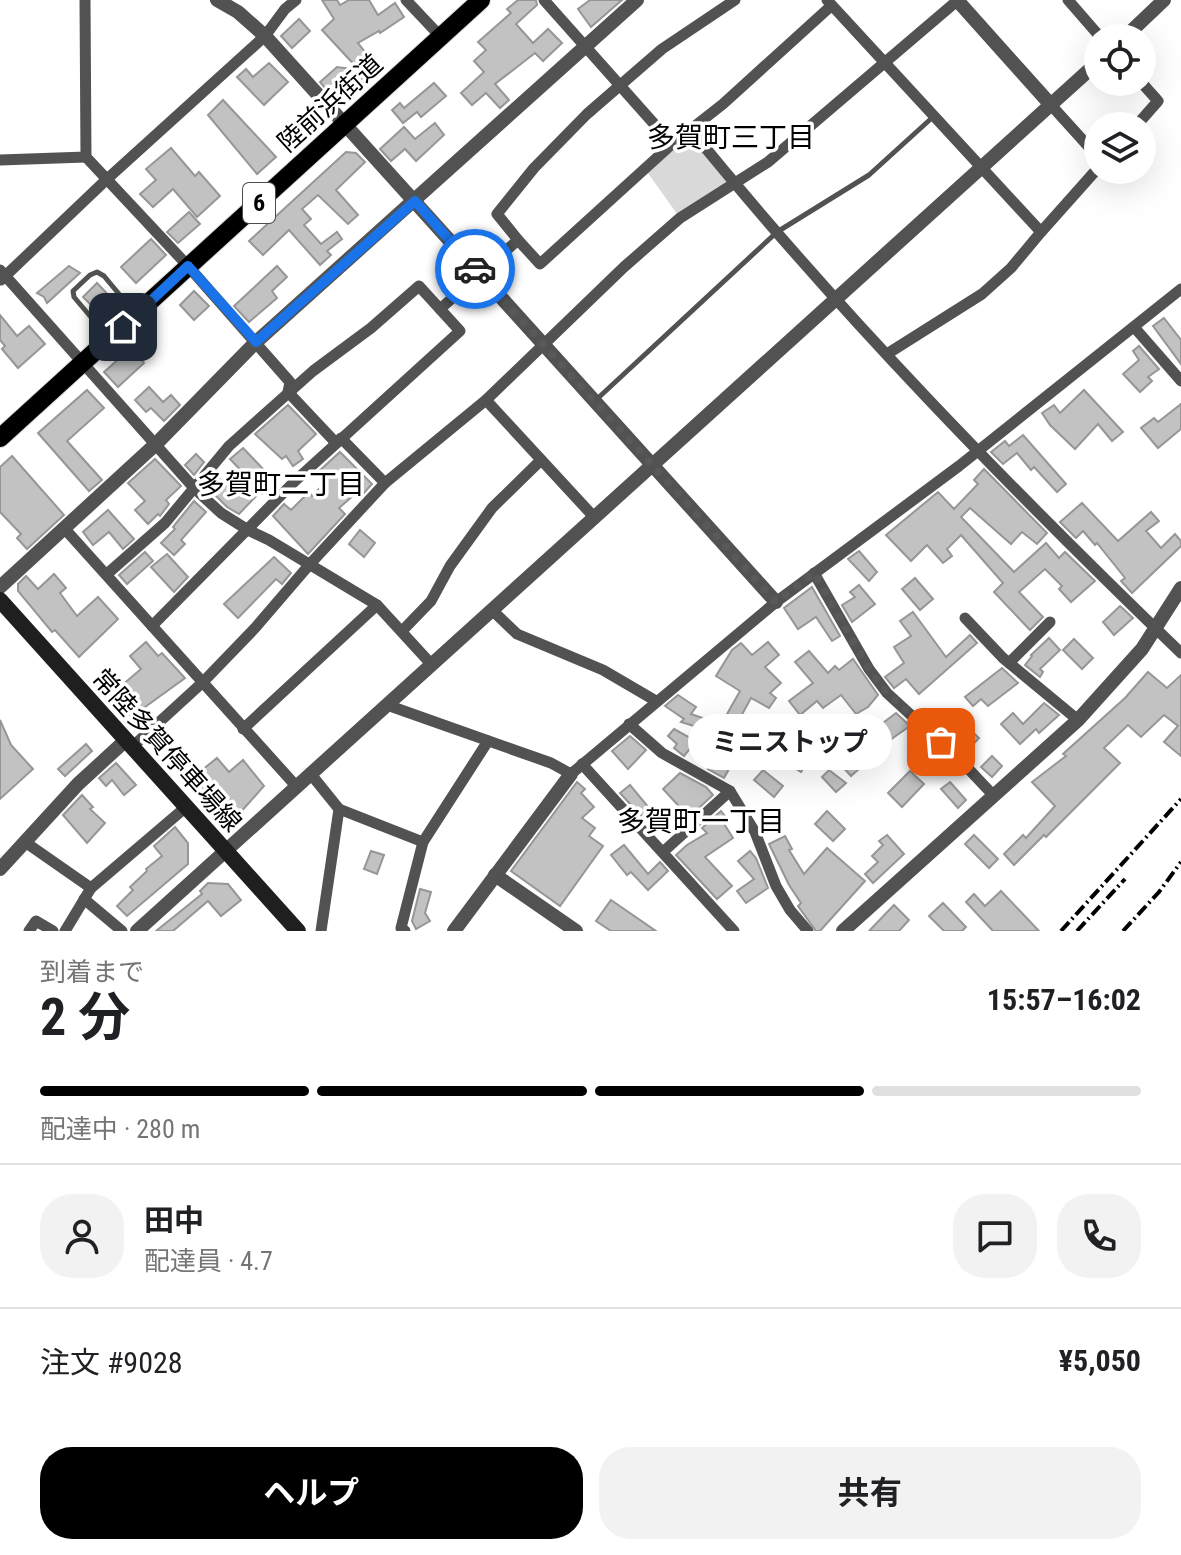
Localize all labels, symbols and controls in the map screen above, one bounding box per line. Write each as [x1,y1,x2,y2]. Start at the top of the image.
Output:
map controls [1084,24,1156,184]
button: locate [1084,24,1156,96]
street label: 陸前浜街道 [272,48,388,158]
button: layers [1084,112,1156,184]
district label: 多賀町三丁目 [647,121,815,154]
road number: 6 [243,183,275,223]
courier [435,229,515,309]
icon: car [453,247,497,291]
pin [89,293,157,361]
icon: home [101,305,145,349]
district label: 多賀町二丁目 [197,468,365,501]
street label: 常陸多賀停車場線 [86,663,248,837]
pin [907,708,975,776]
callout: ミニストップ [689,714,893,770]
icon: bag [919,720,963,764]
text: ミニストップ [712,727,868,757]
district label: 多賀町一丁目 [617,805,785,838]
text: 到着まで [40,957,144,987]
text: 15:57–16:02 [987,982,1141,1017]
text: 2 分 [40,987,130,1048]
text: 配達中 · 280 m [40,1114,200,1144]
button: person [40,1194,124,1278]
button: chat [953,1194,1037,1278]
button: phone [1057,1194,1141,1278]
text: 田中 [144,1203,204,1238]
text: 配達員 · 4.7 [144,1246,273,1276]
text: ¥5,050 [1059,1343,1141,1378]
text: 注文 #9028 [40,1345,183,1380]
button: ヘルプ [40,1447,583,1539]
button: 共有 [599,1447,1141,1539]

